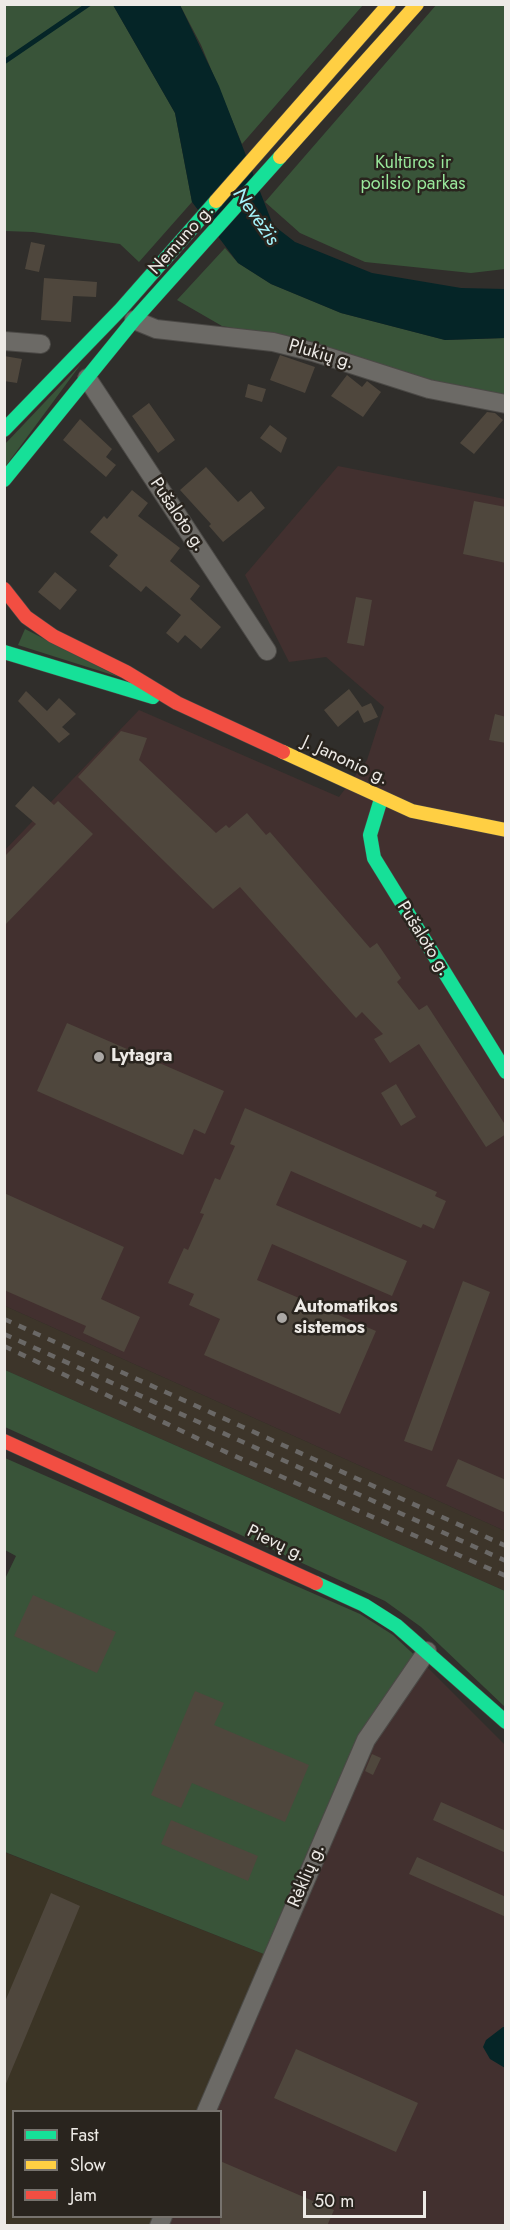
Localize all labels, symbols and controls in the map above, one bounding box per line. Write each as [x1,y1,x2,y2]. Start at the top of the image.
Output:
park label: Kultūros ir poilsio parkas [361,153,465,195]
water label: Nevėžis [227,184,283,250]
street label: Nemuno g. [145,200,219,280]
street label: Plukių g. [286,335,356,375]
street label: Pušaloto g. [145,474,209,556]
street label: J. Janonio g. [299,732,391,790]
street label: Pušaloto g. [392,898,454,980]
place label: Lytagra [111,1046,172,1068]
marker: Lytagra [92,1050,106,1064]
place label: Automatikos sistemos [294,1297,398,1340]
marker: Automatikos sistemos [275,1311,289,1325]
street label: Pievų g. [243,1521,309,1567]
street label: Rėklių g. [284,1841,330,1911]
legend [12,2110,222,2218]
text: Fast [70,2122,99,2148]
text: Slow [70,2152,106,2178]
scale bar [306,2179,429,2217]
text: Jam [70,2182,97,2208]
text: 50 m [314,2188,354,2214]

